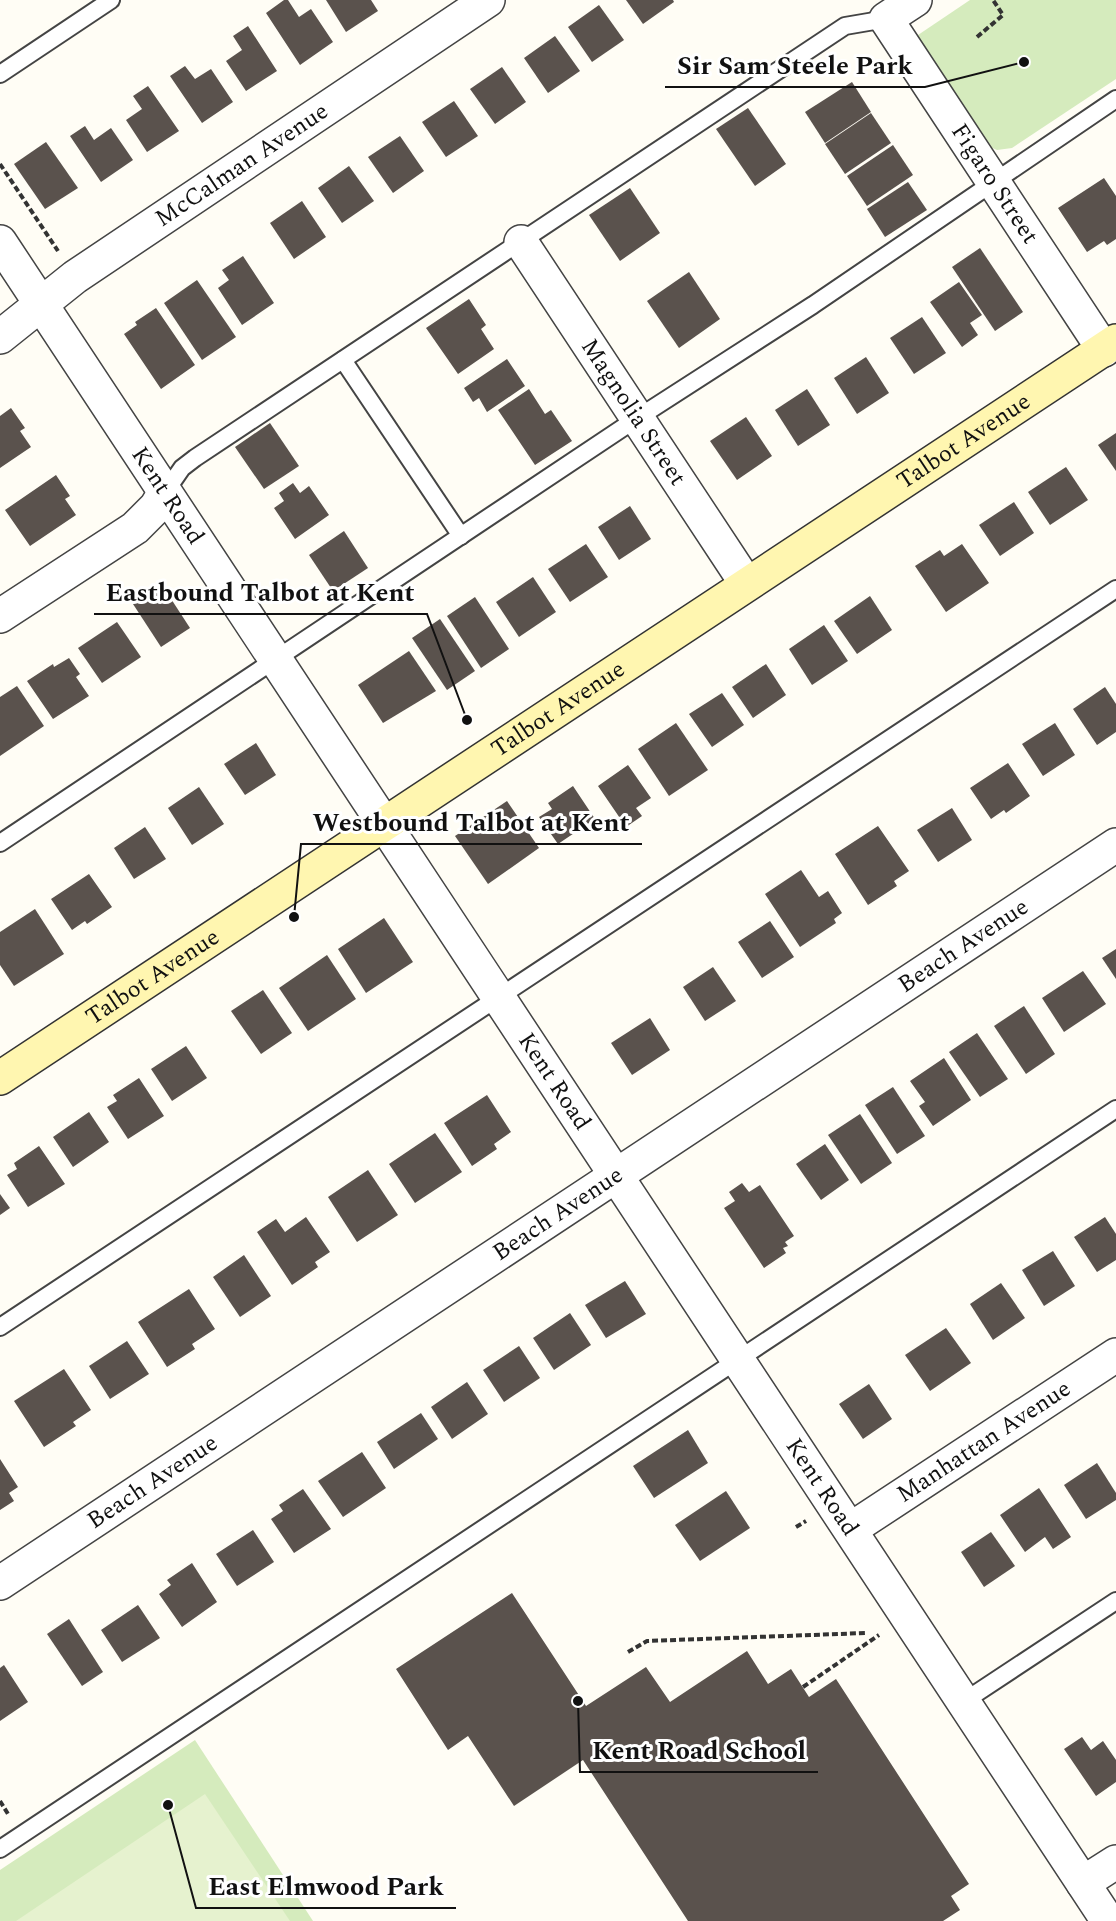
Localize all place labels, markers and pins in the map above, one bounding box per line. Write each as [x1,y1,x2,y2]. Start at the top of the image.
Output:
callout: Sir Sam Steele Park [665,43,925,87]
callout: Eastbound Talbot at Kent [94,570,427,614]
callout: Westbound Talbot at Kent [301,800,642,844]
callout: Kent Road School [580,1728,818,1772]
callout: East Elmwood Park [196,1864,456,1908]

